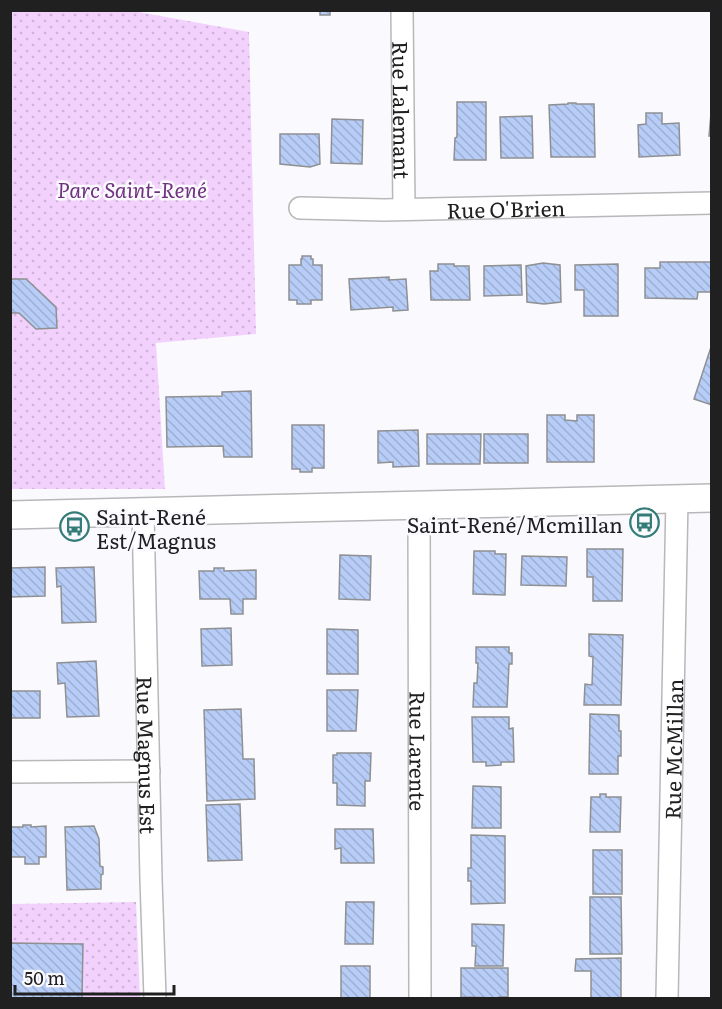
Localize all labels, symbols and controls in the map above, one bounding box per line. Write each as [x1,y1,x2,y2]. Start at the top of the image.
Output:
street label: Rue Lalemant [387,41,419,180]
park label: Parc Saint-René [57,173,207,204]
street label: Rue O'Brien [446,191,566,224]
place label: Saint-René Est/Magnus [96,500,216,555]
bus stop icon: Saint-René/Mcmillan [628,507,660,539]
place label: Saint-René/Mcmillan [407,508,623,539]
bus stop icon: Saint-René Est/Magnus [59,511,91,543]
street label: Rue Magnus Est [131,676,166,835]
street label: Rue McMillan [655,678,689,820]
street label: Rue Larente [404,691,435,811]
scale bar [15,958,174,996]
text: 50 m [24,964,65,991]

